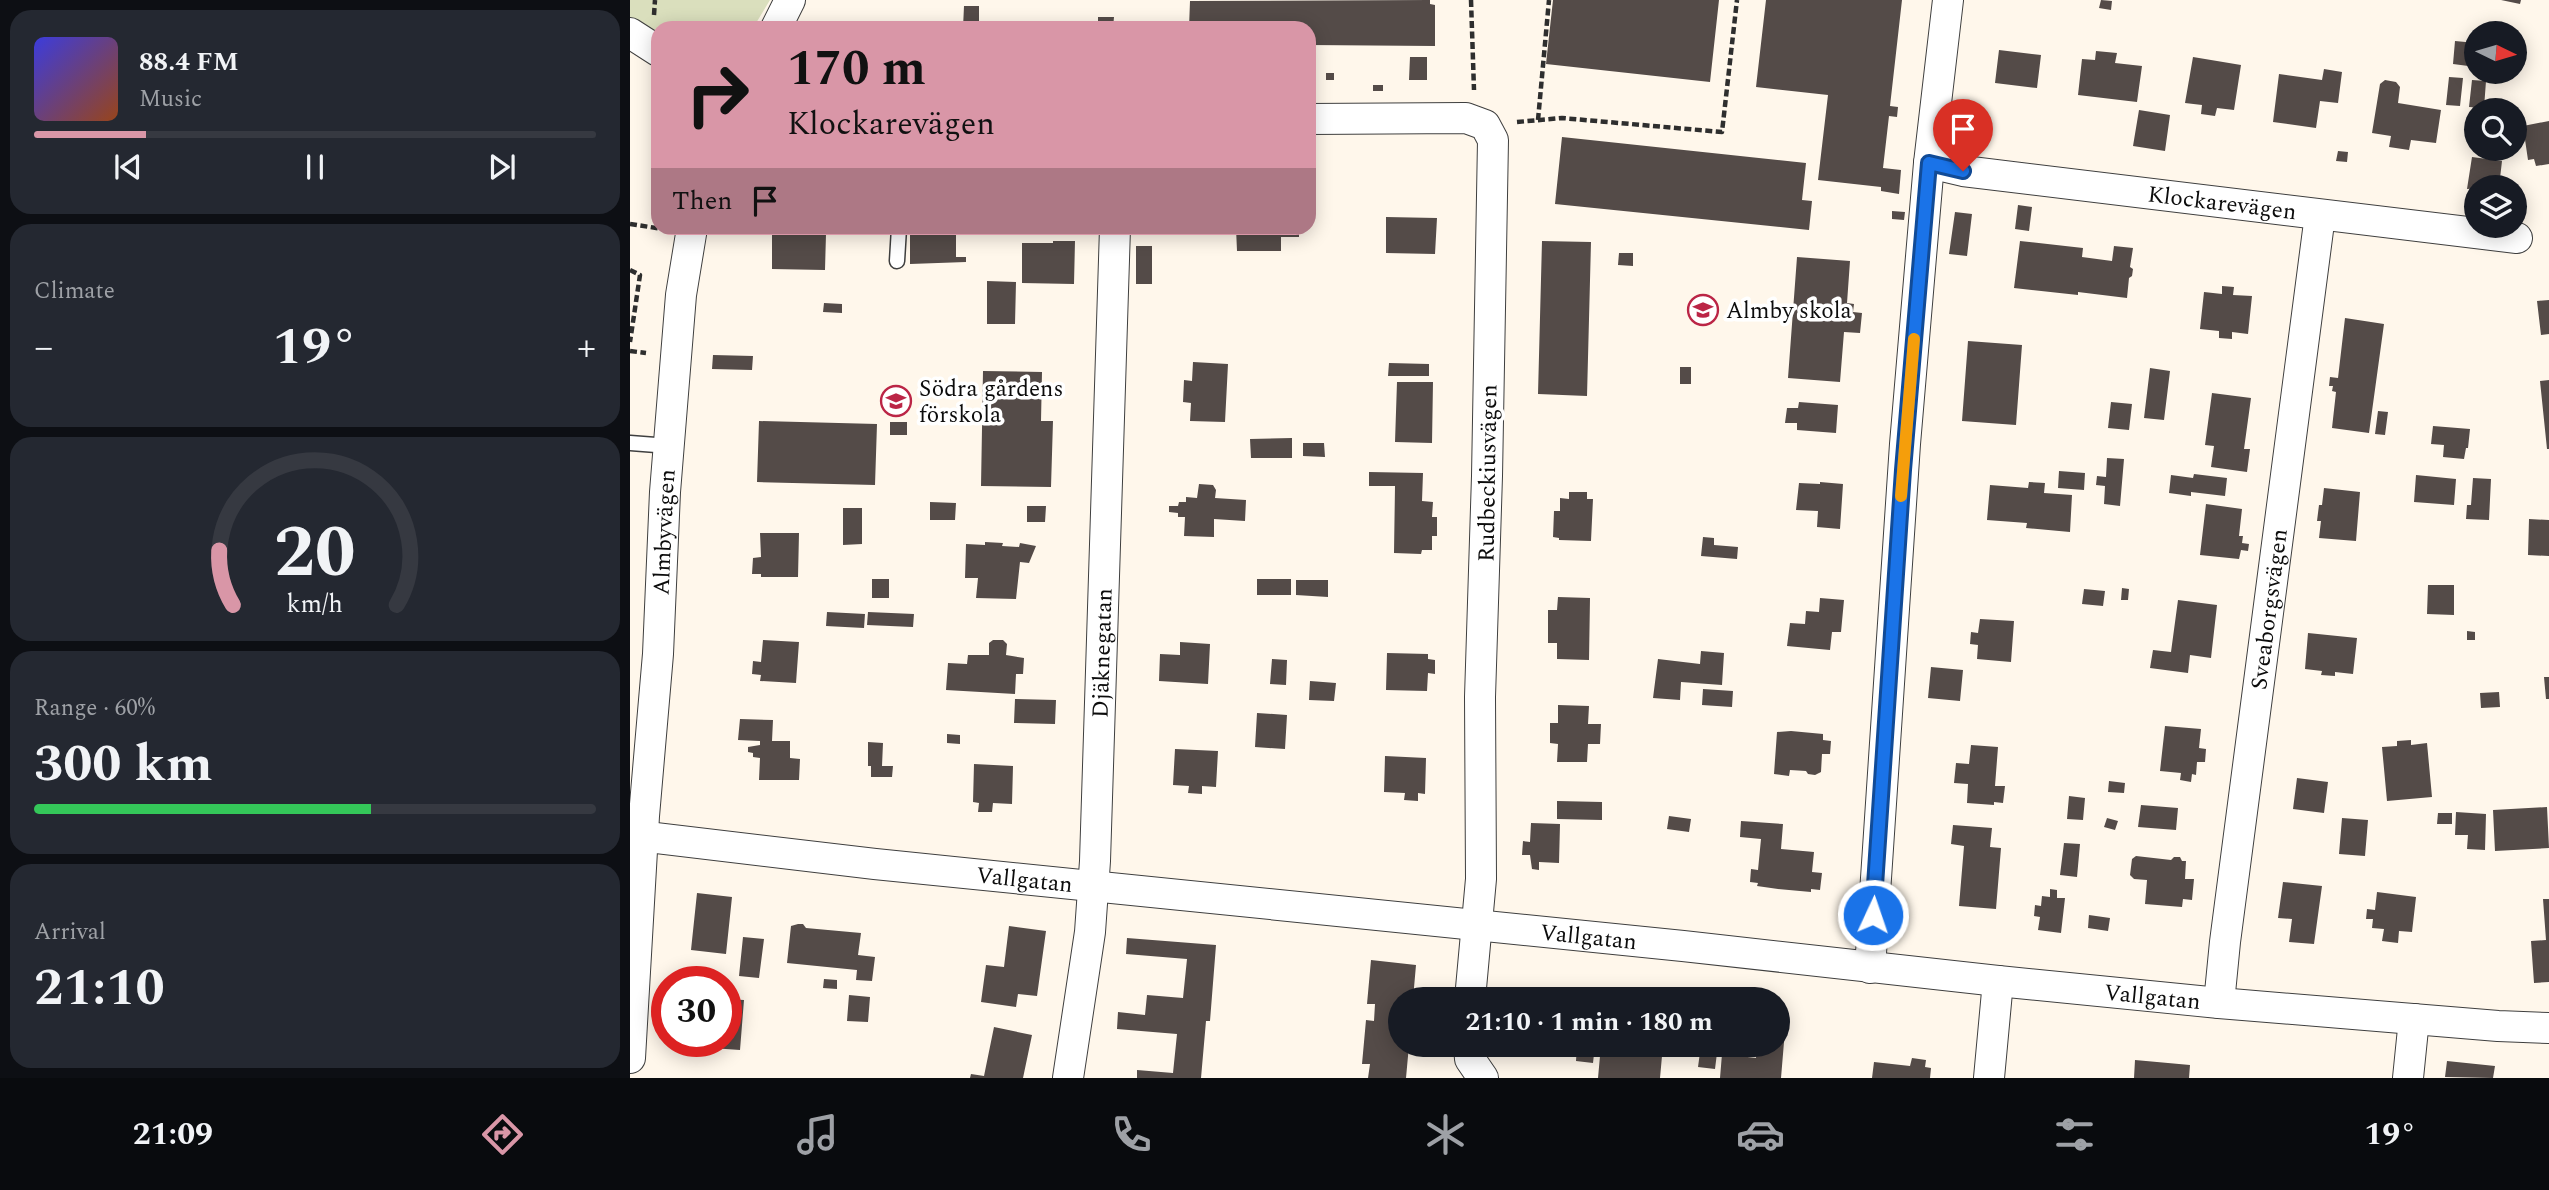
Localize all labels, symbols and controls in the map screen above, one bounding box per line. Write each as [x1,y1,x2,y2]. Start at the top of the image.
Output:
north arrow [2464,21,2527,84]
map controls [2464,21,2527,238]
text: 170 m [787,32,926,107]
text: 88.4 FM [139,42,239,82]
icon: right [672,49,763,140]
text: Music [139,82,202,117]
button: search [2464,98,2527,161]
pin [1933,99,1993,171]
text: Klockarevägen [787,100,995,149]
icon: arrive [1944,110,1982,148]
icon: previous [109,148,147,186]
icon: pause [296,148,334,186]
icon: next [483,148,521,186]
button: layers [2464,175,2527,238]
street label: Klockarevägen [2146,177,2298,230]
text: Then [672,181,732,221]
icon: arrive [746,182,784,220]
text: Climate [34,274,115,309]
school or university icon: Almby skola [1686,293,1720,327]
place label: Almby skola [1726,294,1852,329]
text: 19° [273,308,357,387]
text: − [34,319,53,377]
text: + [577,319,596,377]
place label: Södra gårdens förskola [919,372,1063,433]
school or university icon: Södra gårdens förskola [879,384,913,418]
street label: Rudbeckiusvägen [1469,384,1508,562]
street label: Almbyvägen [645,468,686,596]
text: 20 [274,498,356,609]
street label: Sveaborgsvägen [2242,527,2298,692]
text: km/h [287,586,343,624]
street label: Djäknegatan [1084,587,1123,718]
text: Range · 60% [34,691,155,726]
text: 300 km [34,725,213,804]
street label: Vallgatan [974,858,1074,903]
position arrow [1836,878,1910,952]
text: Arrival [34,915,106,950]
street label: Vallgatan [1538,916,1638,960]
text: 21:10 [34,949,165,1028]
speed limit sign: 30 [651,966,742,1057]
street label: Vallgatan [2102,976,2202,1020]
text: 21:10 · 1 min · 180 m [1465,1002,1713,1042]
text: 21:09 [133,1110,213,1159]
icon: directions [478,1110,527,1159]
icon: music [793,1110,842,1159]
icon: phone [1107,1110,1156,1159]
icon: climate [1421,1110,1470,1159]
icon: car [1736,1110,1785,1159]
icon: filters [2050,1110,2099,1159]
text: 19° [2364,1110,2416,1159]

